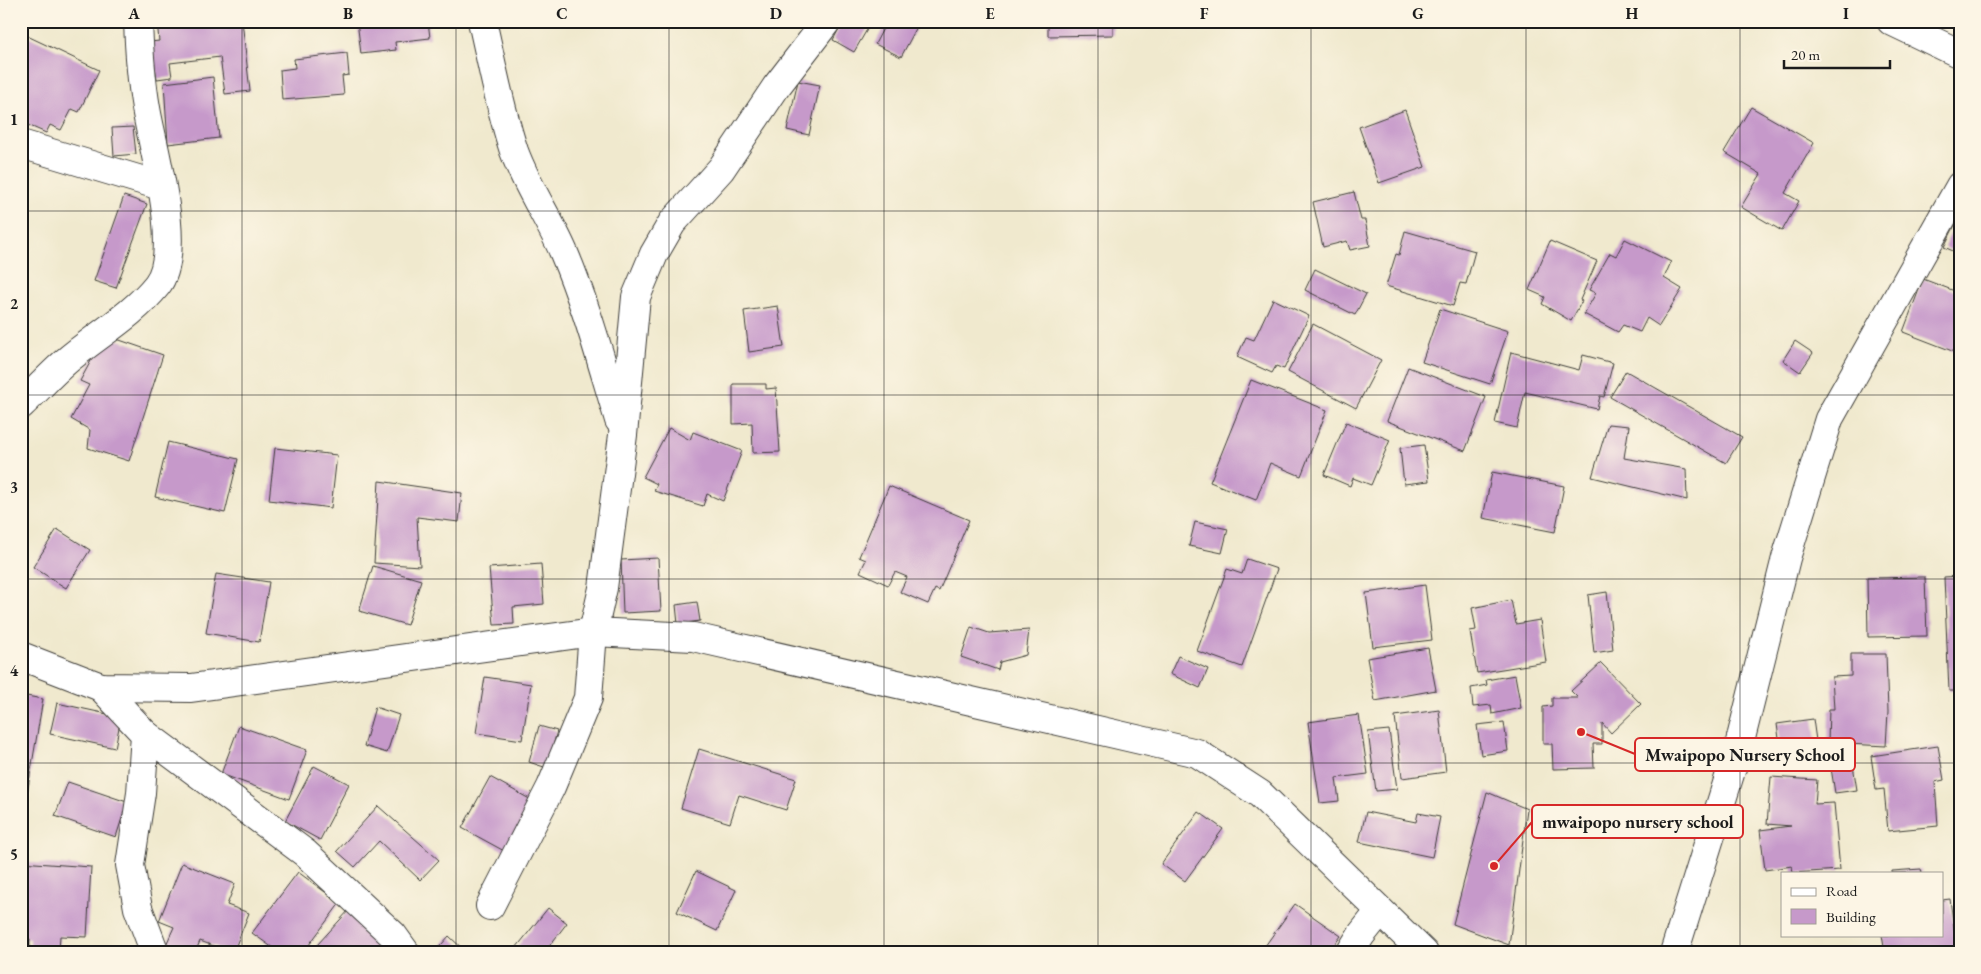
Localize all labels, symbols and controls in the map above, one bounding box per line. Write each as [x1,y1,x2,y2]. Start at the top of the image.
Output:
text: A [127,3,140,24]
text: B [343,3,353,24]
text: C [556,3,568,24]
text: D [770,3,782,24]
text: E [985,3,995,24]
text: F [1200,3,1209,24]
text: G [1412,3,1424,24]
text: H [1626,3,1639,24]
text: I [1843,3,1849,24]
scale bar [1784,38,1890,70]
text: 20 m [1791,45,1820,64]
text: 1 [10,109,18,130]
text: 2 [10,293,19,314]
text: 3 [10,477,18,498]
text: 4 [10,660,19,681]
callout: Mwaipopo Nursery School [1635,738,1855,771]
text: Mwaipopo Nursery School [1645,743,1845,766]
callout: mwaipopo nursery school [1532,805,1743,838]
text: mwaipopo nursery school [1542,810,1734,833]
text: 5 [10,844,18,865]
legend [1781,872,1944,936]
text: Road [1826,881,1858,900]
text: Building [1826,907,1876,926]

